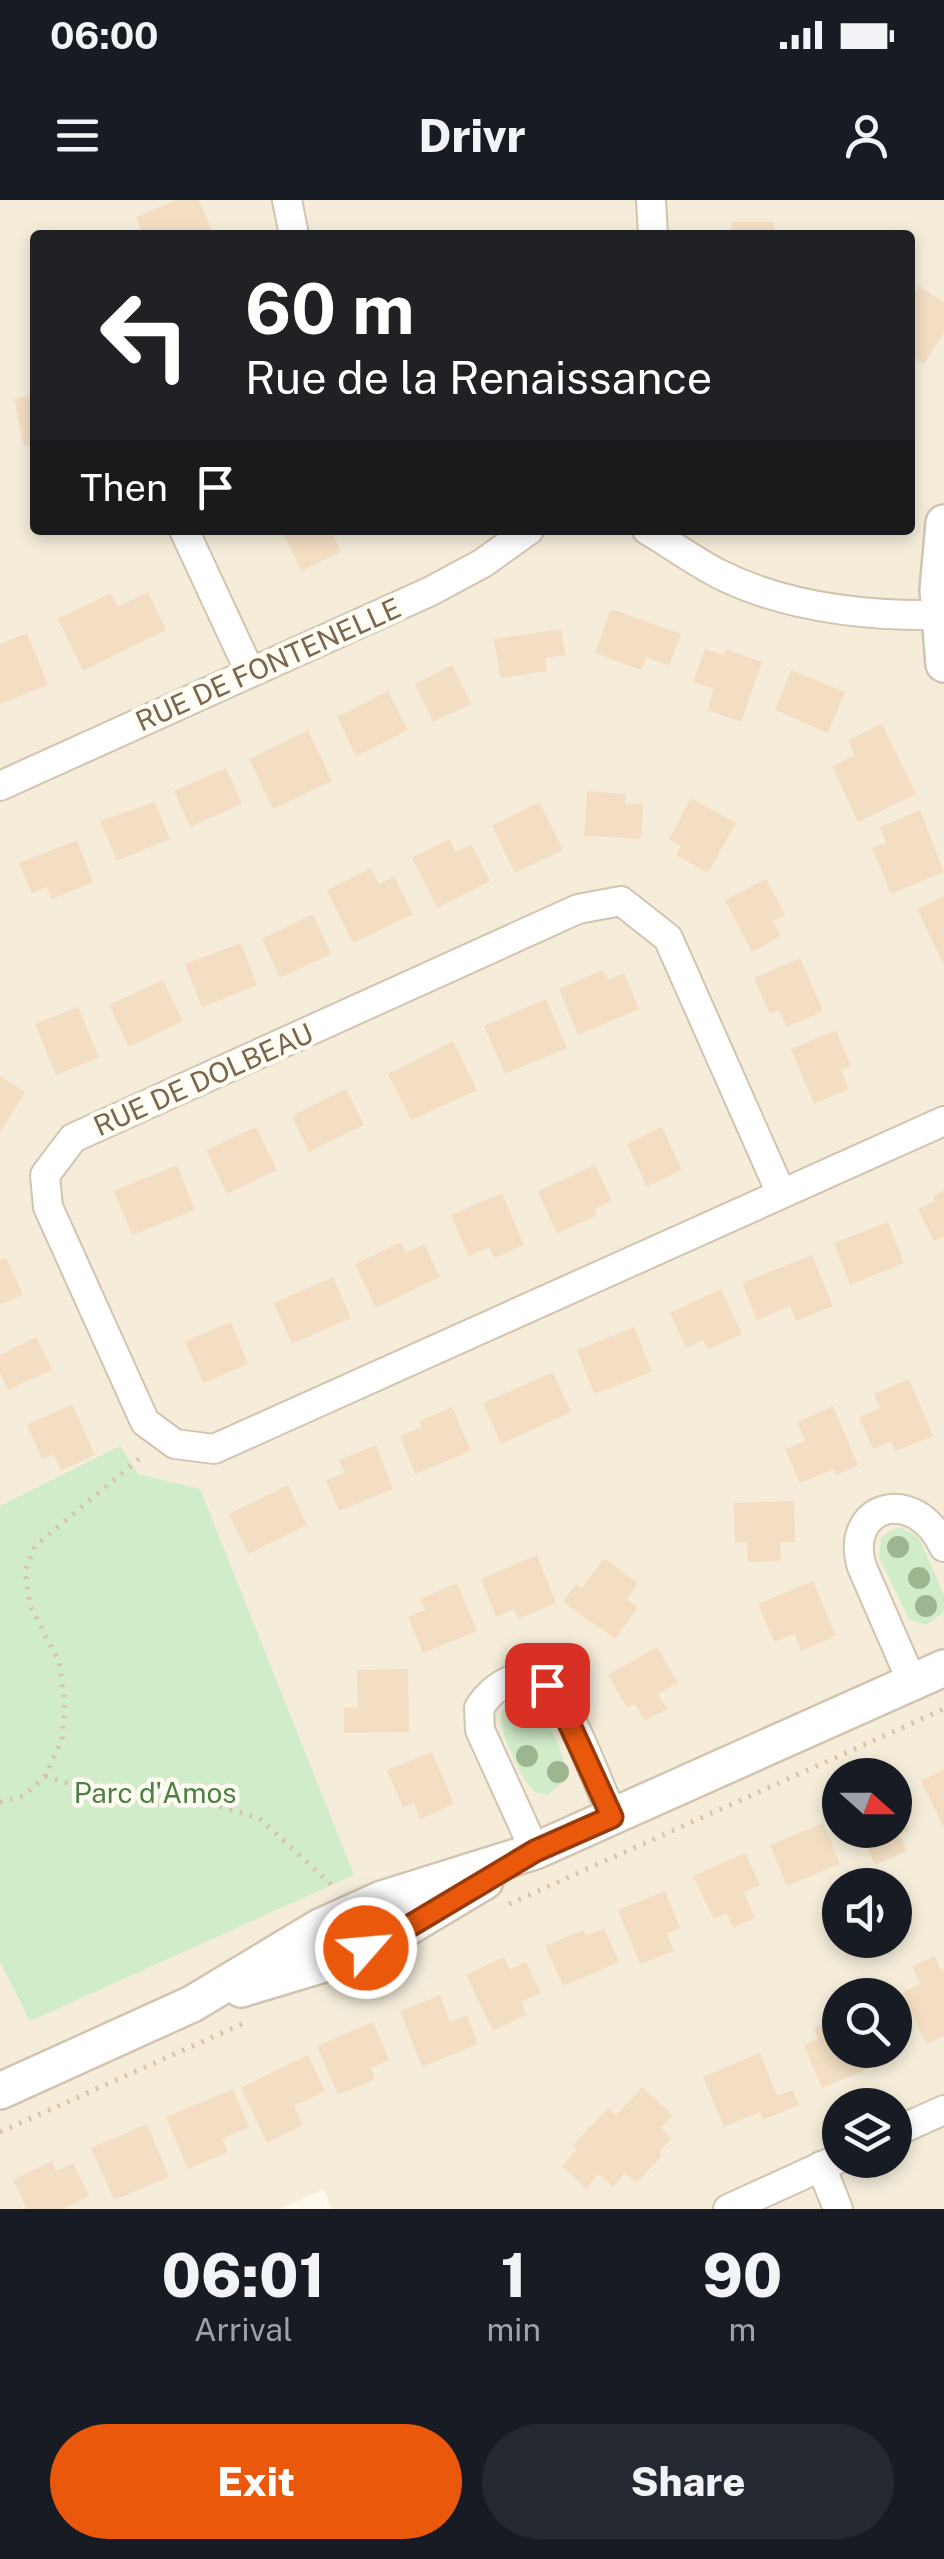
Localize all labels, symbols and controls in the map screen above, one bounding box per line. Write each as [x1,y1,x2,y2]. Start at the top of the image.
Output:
text: 06:00 [50,13,159,58]
icon: menu [50,108,105,163]
icon: person [839,108,894,163]
text: Drivr [418,109,526,162]
text: 60 m [245,267,415,350]
icon: left [80,270,210,400]
text: Rue de la Renaissance [245,351,712,404]
icon: arrive [188,460,243,515]
text: Then [80,465,168,510]
street label: RUE DE FONTENELLE [130,591,406,737]
street label: RUE DE DOLBEAU [88,1016,318,1142]
pin [505,1643,590,1728]
icon: arrive [520,1658,575,1713]
north arrow [822,1758,912,1848]
map controls [822,1758,912,2178]
park label: Parc d'Amos [74,1776,236,1809]
button: sound [822,1868,912,1958]
position arrow [314,1896,418,2000]
button: search [822,1978,912,2068]
button: layers [822,2088,912,2178]
text: 06:01 [162,2240,325,2311]
text: 1 [501,2240,527,2311]
text: 90 [702,2240,782,2311]
text: Arrival [194,2311,293,2348]
text: min [487,2311,541,2348]
text: m [729,2311,756,2348]
button: Exit [50,2424,462,2539]
button: Share [482,2424,894,2539]

